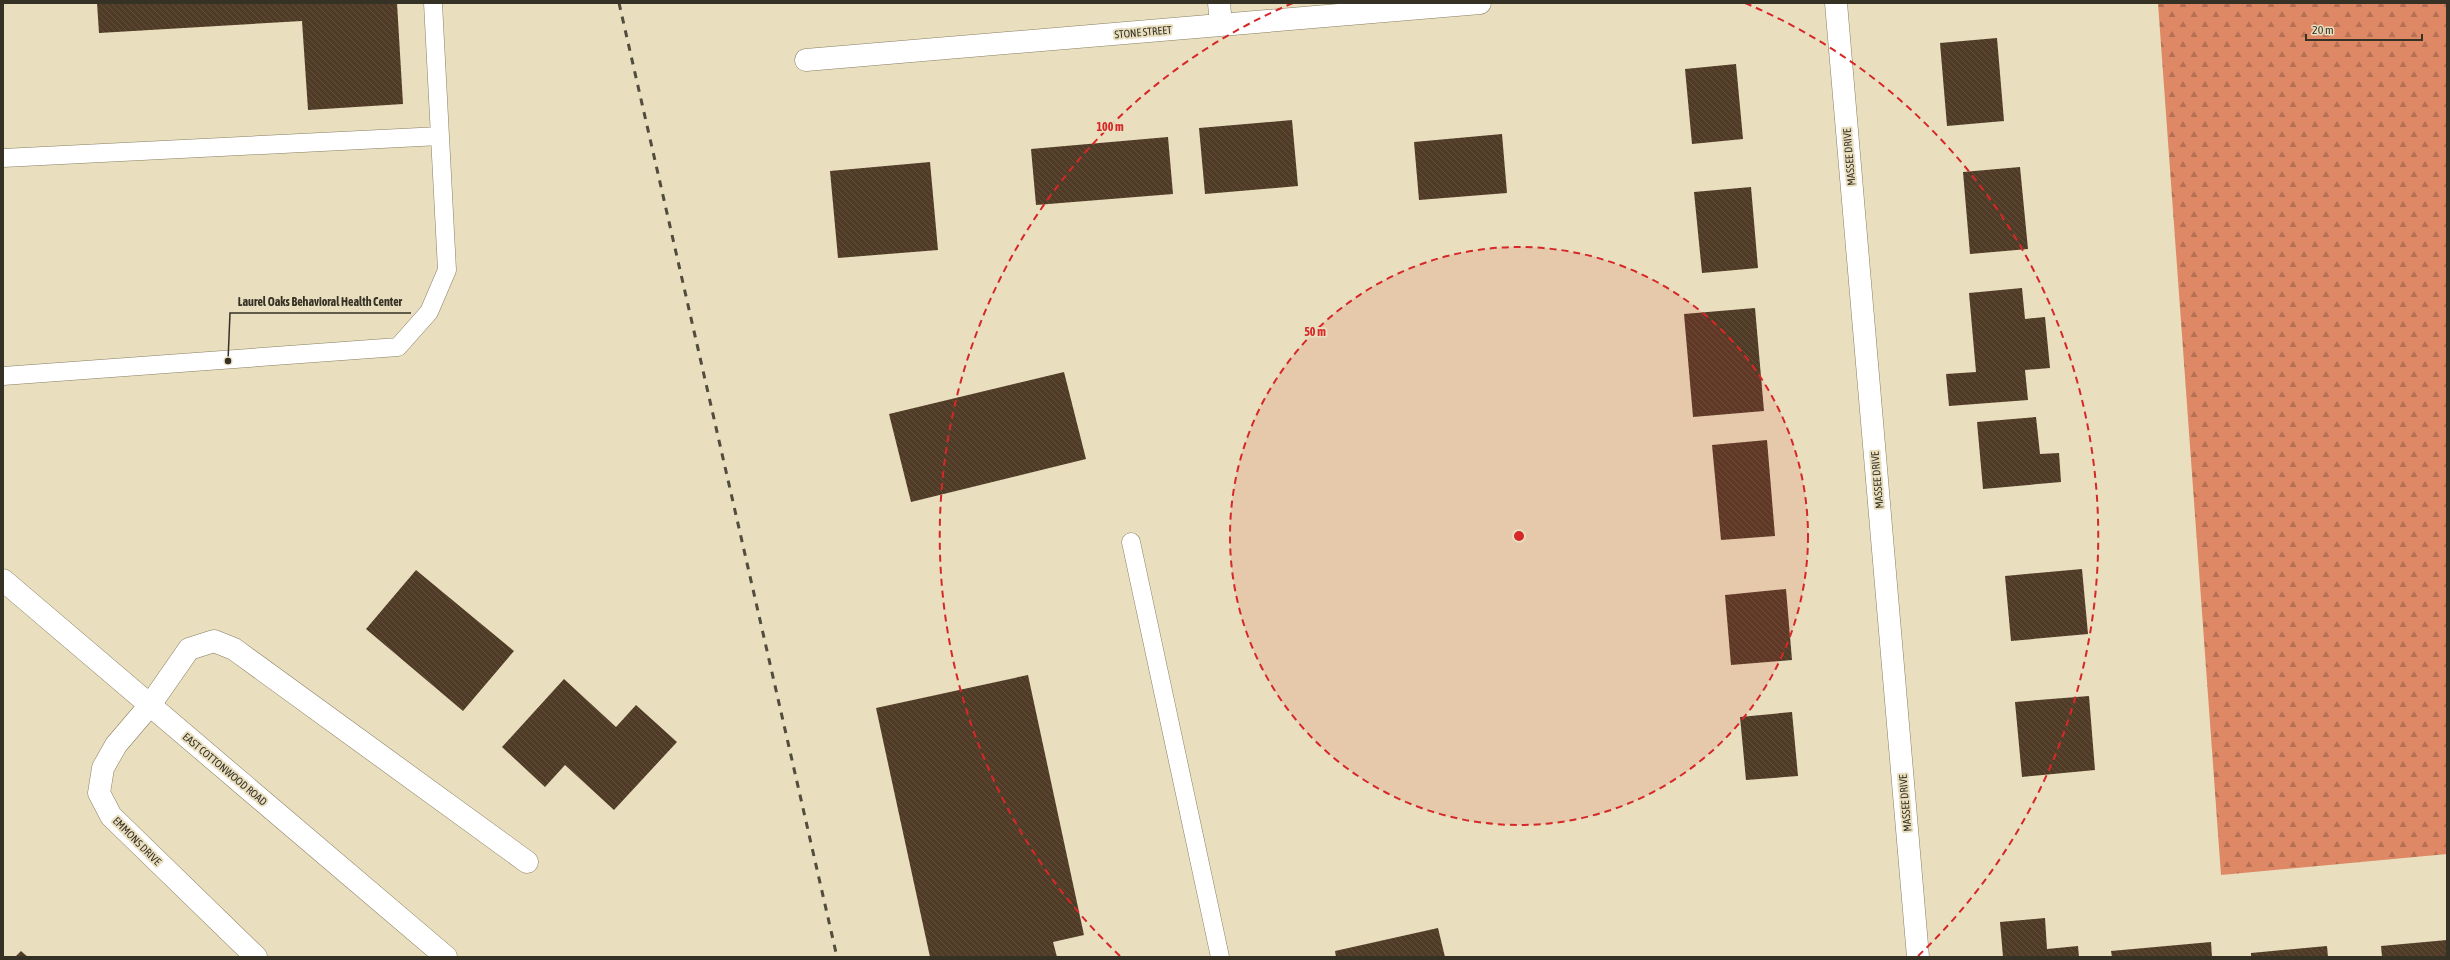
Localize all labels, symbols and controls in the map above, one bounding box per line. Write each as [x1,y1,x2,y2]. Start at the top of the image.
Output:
scale bar [2306,16,2422,42]
text: 20 m [2312,23,2334,37]
street label: STONE STREET [1114,24,1172,40]
text: 100 m [1096,120,1124,134]
street label: MASSEE DRIVE [1840,128,1857,186]
callout: Laurel Oaks Behavioral Health Center [230,289,411,313]
text: Laurel Oaks Behavioral Health Center [238,295,403,309]
text: 50 m [1304,325,1326,339]
street label: MASSEE DRIVE [1868,451,1885,509]
centre of rings [1512,529,1526,543]
street label: EAST COTTONWOOD ROAD [181,730,269,808]
street label: MASSEE DRIVE [1896,774,1913,832]
street label: EMMONS DRIVE [110,814,164,868]

